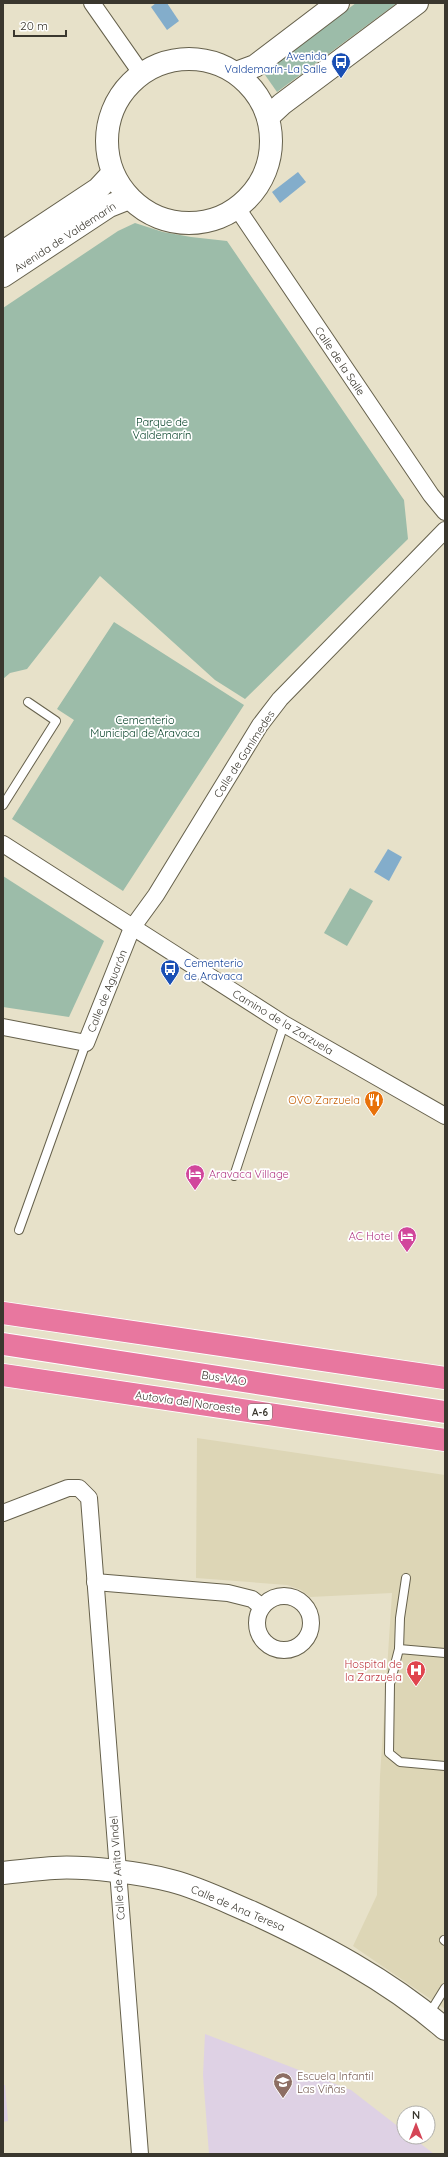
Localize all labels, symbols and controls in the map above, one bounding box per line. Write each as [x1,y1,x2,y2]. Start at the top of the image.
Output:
scale bar [14,12,66,38]
text: 20 m [20,18,48,33]
place label: Avenida Valdemarín-La Salle [224,49,327,76]
bus stop icon: Avenida Valdemarín-La Salle [330,51,352,79]
street label: Avenida de Valdemarín [11,199,119,275]
street label: Calle de la Salle [312,324,368,398]
park label: Parque de Valdemarín [133,415,191,442]
street label: Calle de Ganímedes [211,708,277,800]
park label: Cementerio Municipal de Aravaca [90,713,200,740]
street label: Calle de Aguarón [84,948,130,1034]
place label: Cementerio de Aravaca [184,956,243,983]
bus stop icon: Cementerio de Aravaca [159,958,181,986]
street label: Camino de la Zarzuela [230,986,336,1058]
restaurant icon: OVO Zarzuela [363,1089,385,1117]
place label: OVO Zarzuela [288,1093,360,1107]
hotel icon: Aravaca Village [184,1163,206,1191]
place label: Aravaca Village [209,1167,289,1181]
hotel icon: AC Hotel [396,1225,418,1253]
place label: AC Hotel [349,1229,393,1243]
street label: Bus-VAO [201,1368,247,1388]
street label: Autovía del Noroeste [134,1388,242,1416]
road number: A-6 [248,1404,272,1420]
place label: Hospital de la Zarzuela [344,1657,402,1684]
hospital icon: Hospital de la Zarzuela [405,1659,427,1687]
street label: Calle de Anita Vindel [106,1815,128,1921]
street label: Calle de Ana Teresa [189,1882,287,1934]
place label: Escuela Infantil Las Viñas [297,2069,373,2096]
school or university icon: Escuela Infantil Las Viñas [272,2071,294,2099]
north arrow [396,2105,436,2145]
text: N [412,2108,420,2122]

